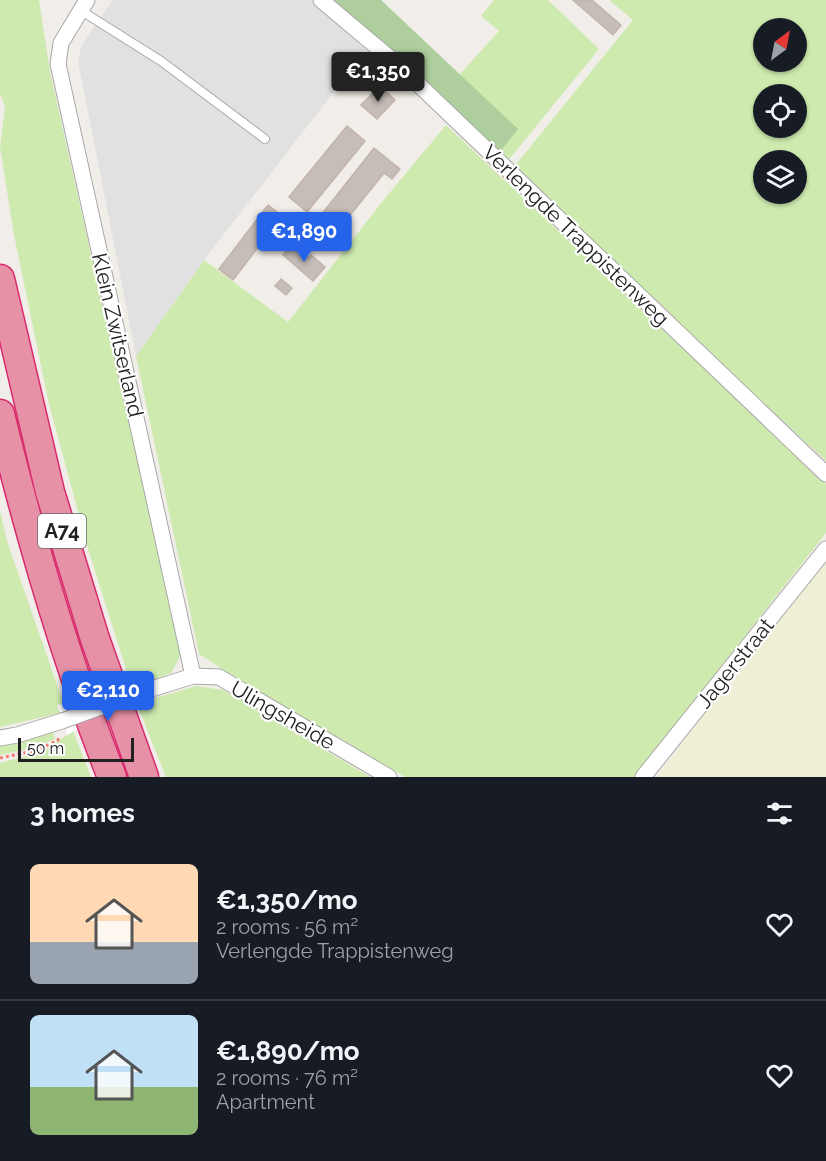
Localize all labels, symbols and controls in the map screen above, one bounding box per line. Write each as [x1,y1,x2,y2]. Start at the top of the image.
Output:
north arrow [753,18,807,72]
map controls [753,18,807,204]
pin: €1,350 [329,52,427,103]
text: €1,350 [346,59,411,83]
button: locate [753,84,807,138]
street label: Verlengde Trappistenweg [478,139,674,331]
button: layers [753,150,807,204]
pin: €1,890 [255,212,353,263]
text: €1,890 [271,219,337,243]
street label: Klein Zwitserland [87,251,149,419]
road number: A74 [38,514,86,548]
street label: Jagerstraat [691,613,779,713]
pin: €2,110 [59,671,157,722]
street label: Ulingsheide [227,675,339,755]
text: €2,110 [76,678,140,702]
scale bar [18,735,134,762]
text: 50 m [27,739,64,758]
icon: filters [763,797,796,830]
text: 3 homes [30,798,135,828]
text: €1,350/mo [216,885,358,915]
icon: home [78,888,150,960]
icon: heart [763,908,796,941]
text: 2 rooms · 56 m² [216,915,358,939]
text: Verlengde Trappistenweg [216,939,454,963]
text: €1,890/mo [216,1036,360,1066]
icon: home [78,1039,150,1111]
icon: heart [763,1059,796,1092]
text: 2 rooms · 76 m² [216,1066,358,1090]
text: Apartment [216,1090,315,1114]

